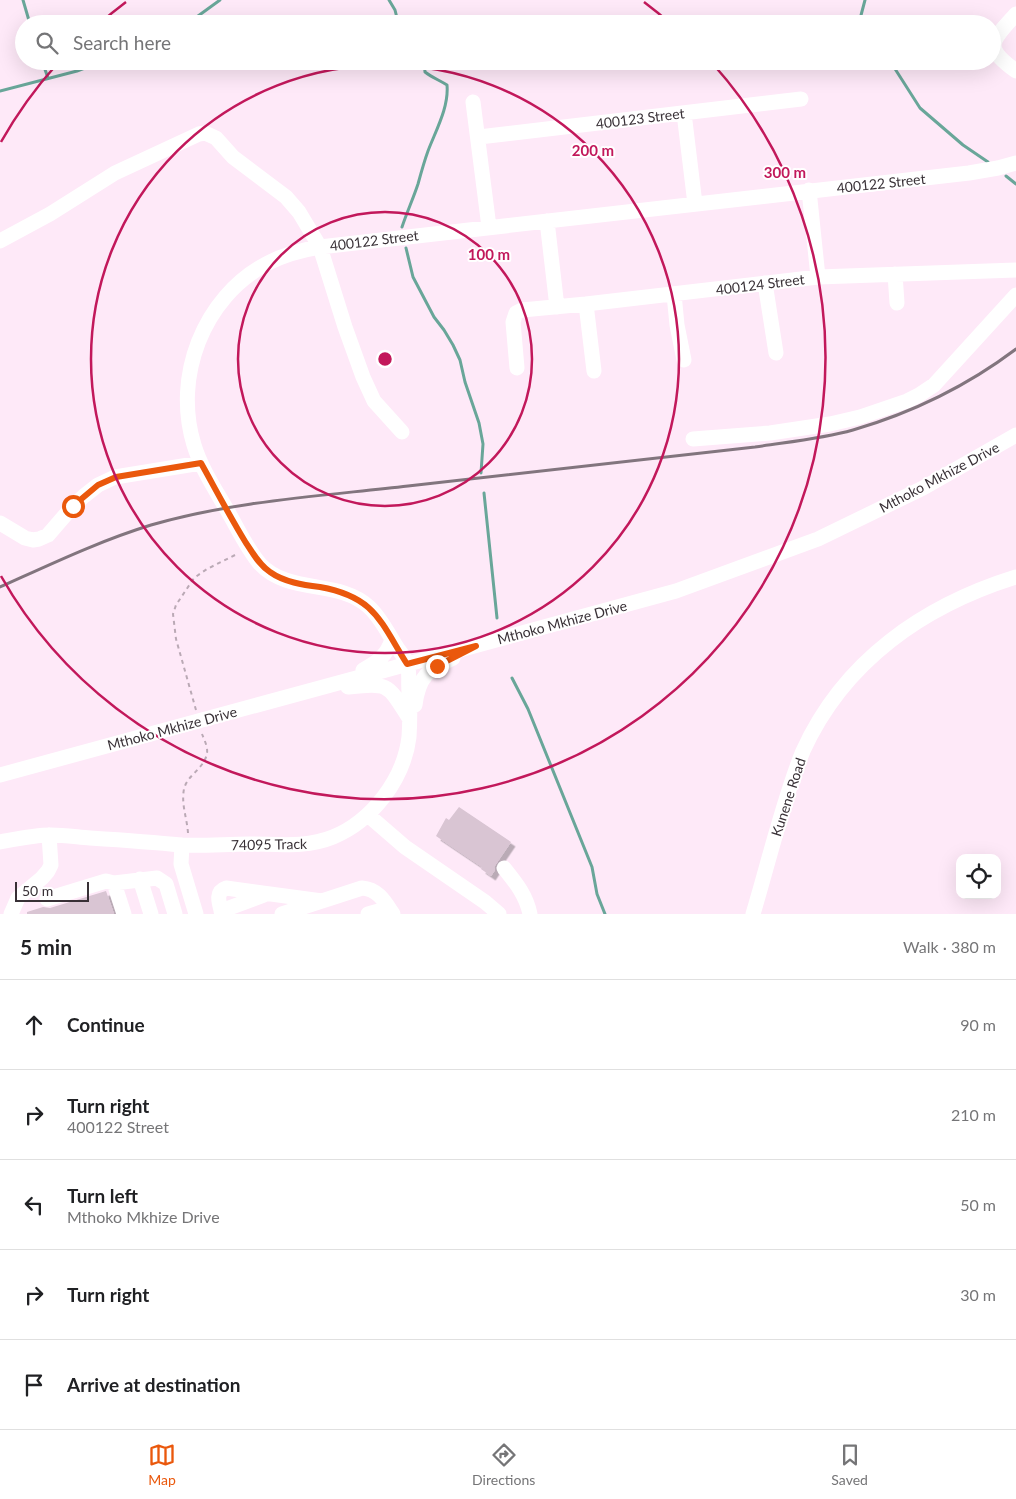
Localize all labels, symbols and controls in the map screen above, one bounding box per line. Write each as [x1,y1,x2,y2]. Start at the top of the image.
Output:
search box [15,15,1001,70]
icon: search [33,29,61,57]
text: Search here [73,31,171,54]
street label: 400123 Street [595,104,685,132]
text: 200 m [572,141,614,159]
text: 300 m [764,163,806,181]
street label: 400122 Street [836,170,926,196]
street label: 400122 Street [329,226,419,254]
text: 100 m [468,245,510,263]
street label: 400124 Street [715,270,805,298]
centre of rings [376,350,394,368]
street label: Mthoko Mkhize Drive [876,438,1002,516]
route start [62,495,85,518]
street label: Mthoko Mkhize Drive [495,597,629,647]
route end [426,655,449,678]
street label: Mthoko Mkhize Drive [105,703,239,753]
street label: Kunene Road [767,755,809,839]
street label: 74095 Track [231,835,308,853]
map controls [956,854,1001,899]
button: locate [956,854,1001,899]
scale bar [15,879,89,902]
text: 50 m [22,882,53,899]
text: 5 min [20,934,72,959]
text: Walk · 380 m [903,937,996,956]
icon: ahead [20,1011,48,1039]
text: Continue [67,1013,145,1036]
text: 90 m [960,1015,996,1034]
text: Turn right [67,1094,149,1117]
icon: right [20,1101,48,1129]
text: 210 m [951,1105,996,1124]
text: 400122 Street [67,1117,169,1136]
text: Turn left [67,1184,138,1207]
icon: left [20,1191,48,1219]
text: 50 m [960,1195,996,1214]
text: Mthoko Mkhize Drive [67,1207,220,1226]
icon: right [20,1281,48,1309]
text: Turn right [67,1283,149,1306]
text: 30 m [960,1285,996,1304]
icon: arrive [20,1371,48,1399]
text: Arrive at destination [67,1373,240,1396]
tab: Map [148,1441,176,1488]
tab: Directions [472,1441,535,1488]
tab: Saved [831,1441,868,1488]

